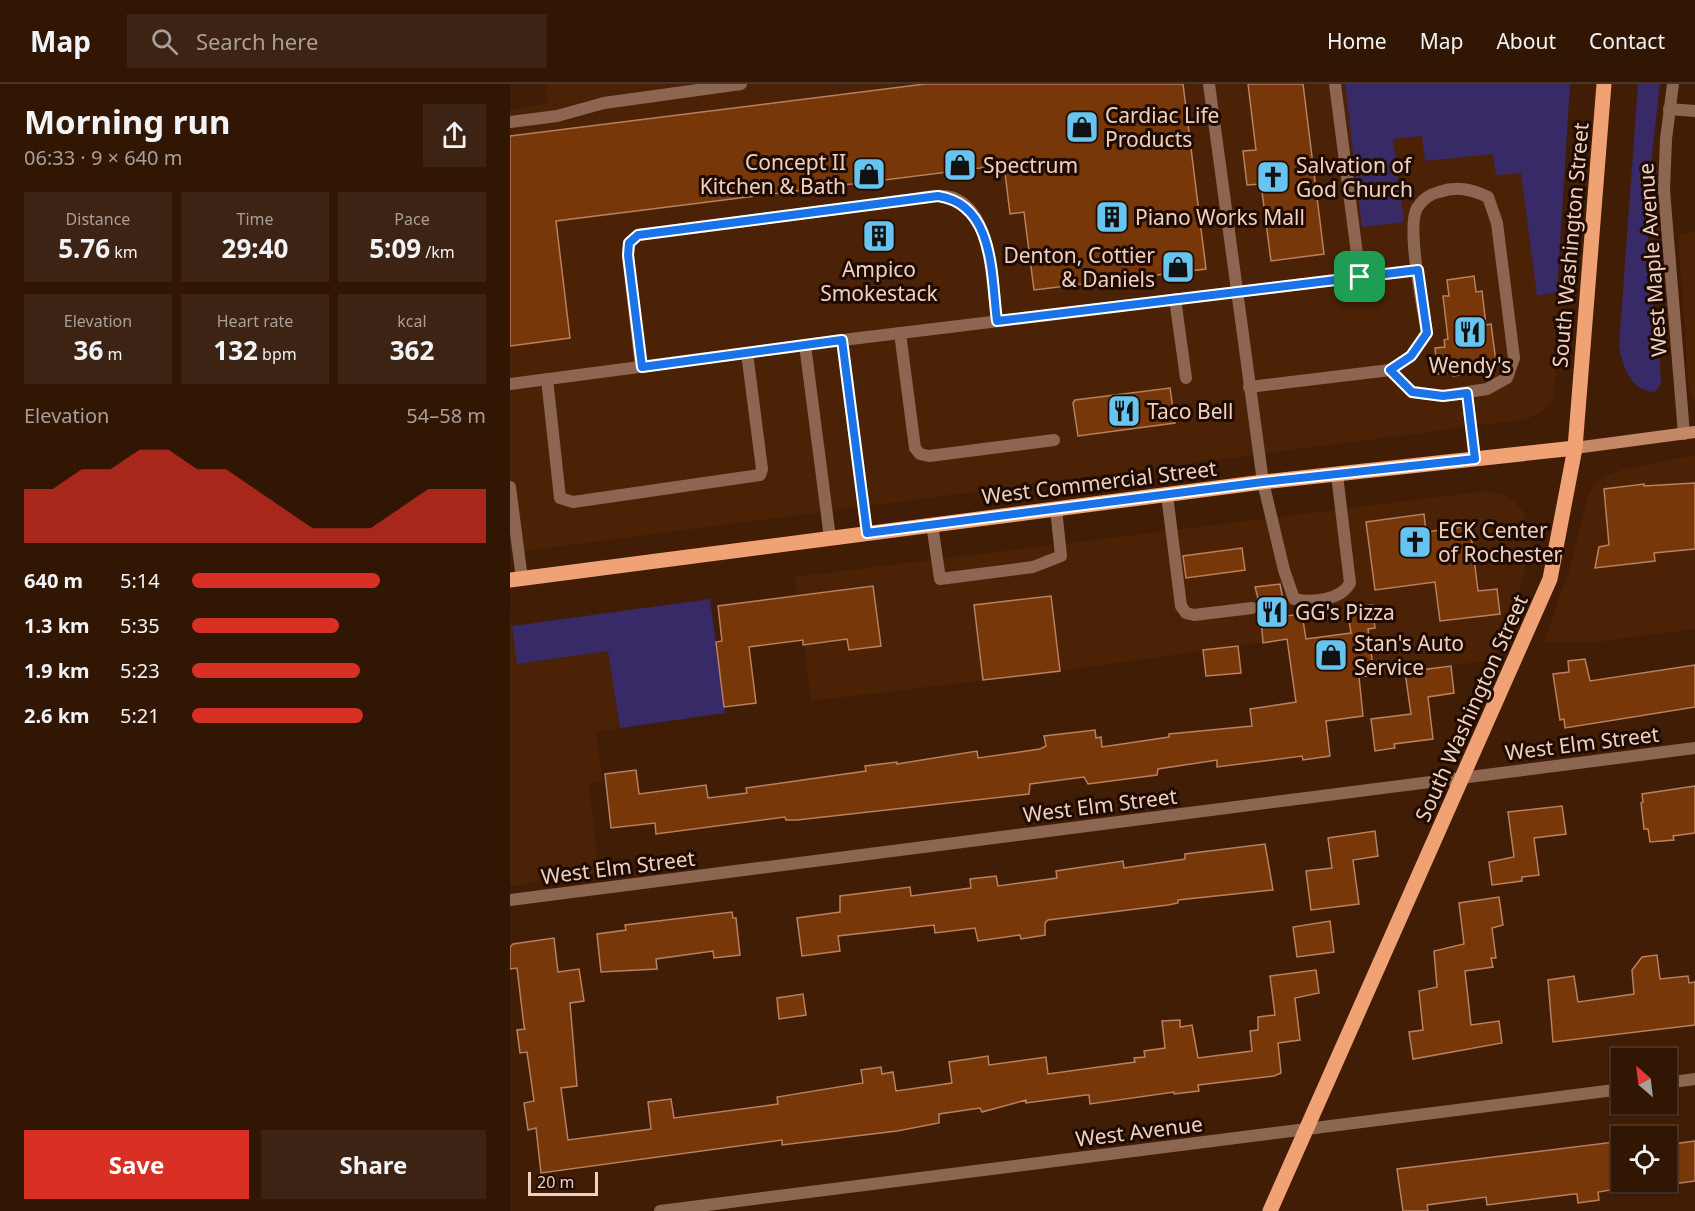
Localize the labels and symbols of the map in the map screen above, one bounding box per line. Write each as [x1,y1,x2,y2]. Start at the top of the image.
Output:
place label: Cardiac Life Products [1105,101,1219,153]
shop icon: Cardiac Life Products [1064,109,1100,145]
street label: South Washington Street [1545,121,1595,369]
shop icon: Spectrum [942,147,978,183]
place label: Concept II Kitchen & Bath [700,148,846,200]
place label: Spectrum [983,151,1078,179]
place label: Salvation of God Church [1296,151,1413,203]
shop icon: Concept II Kitchen & Bath [851,156,887,192]
church icon: Salvation of God Church [1255,159,1291,195]
street label: West Maple Avenue [1631,162,1673,358]
building icon: Piano Works Mall [1094,199,1130,235]
place label: Piano Works Mall [1135,203,1305,231]
building icon: Ampico Smokestack [861,218,897,254]
place label: Denton, Cottier & Daniels [1003,241,1155,293]
shop icon: Denton, Cottier & Daniels [1160,249,1196,285]
pin [1334,251,1385,302]
place label: Ampico Smokestack [820,255,939,307]
restaurant icon: Wendy's [1452,314,1488,350]
place label: Wendy's [1429,351,1511,379]
restaurant icon: Taco Bell [1106,393,1142,429]
place label: Taco Bell [1147,397,1233,425]
street label: West Commercial Street [980,454,1218,510]
place label: ECK Center of Rochester [1438,516,1563,568]
church icon: ECK Center of Rochester [1397,524,1433,560]
street label: South Washington Street [1408,590,1534,826]
restaurant icon: GG's Pizza [1254,594,1290,630]
place label: GG's Pizza [1295,598,1395,626]
place label: Stan's Auto Service [1354,629,1464,681]
shop icon: Stan's Auto Service [1313,637,1349,673]
street label: West Elm Street [1503,720,1661,766]
street label: West Elm Street [1021,782,1179,828]
street label: West Elm Street [539,844,697,890]
north arrow [1611,1048,1677,1114]
street label: West Avenue [1074,1109,1204,1153]
scale bar [528,1169,598,1196]

